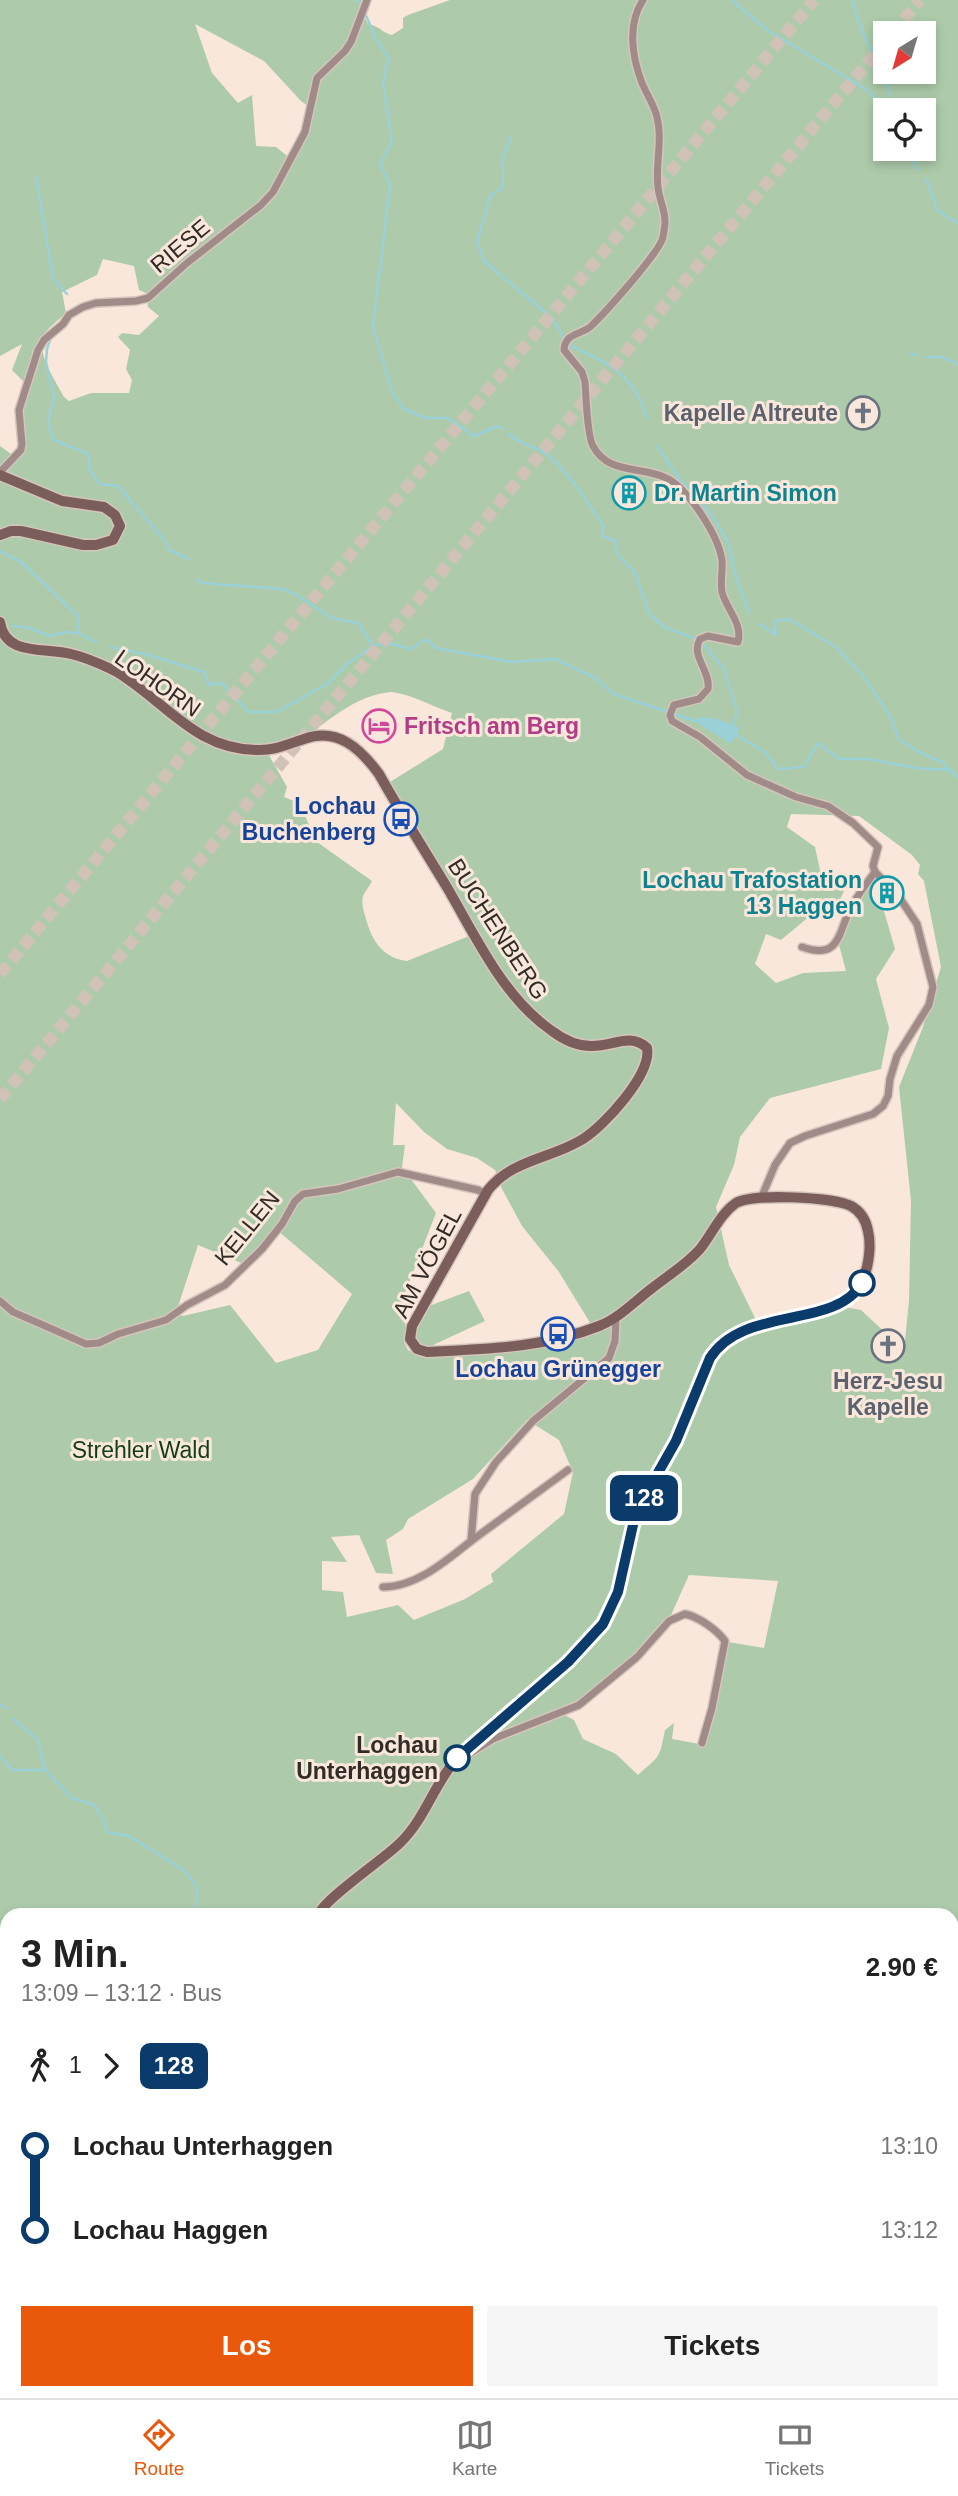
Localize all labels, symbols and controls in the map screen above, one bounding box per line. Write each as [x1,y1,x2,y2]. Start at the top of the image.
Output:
north arrow [873,21,936,84]
map controls [873,21,936,161]
button: locate [873,98,936,161]
street label: RIESE [145,214,215,278]
church icon: Kapelle Altreute [844,394,882,432]
place label: Kapelle Altreute [664,400,838,426]
building icon: Dr. Martin Simon [610,474,648,512]
place label: Dr. Martin Simon [654,480,837,506]
street label: LOHORN [110,644,206,722]
hotel icon: Fritsch am Berg [360,707,398,745]
place label: Fritsch am Berg [404,713,579,739]
place label: Lochau Buchenberg [242,793,376,845]
bus stop icon: Lochau Buchenberg [382,800,420,838]
street label: BUCHENBERG [443,854,553,1004]
place label: Lochau Trafostation 13 Haggen [642,867,862,919]
building icon: Lochau Trafostation 13 Haggen [868,874,906,912]
street label: KELLEN [209,1186,285,1270]
street label: AM VÖGEL [387,1204,467,1322]
unlabelled marker [849,1270,875,1296]
bus stop icon: Lochau Grünegger [539,1315,577,1353]
church icon: Herz-Jesu Kapelle [869,1327,907,1365]
place label: Lochau Grünegger [455,1356,661,1382]
place label: Herz-Jesu Kapelle [833,1368,943,1420]
park label: Strehler Wald [72,1437,210,1463]
line badge: 128 [604,1475,684,1521]
text: 128 [624,1484,664,1511]
place label: Lochau Unterhaggen [296,1732,438,1784]
marker: Lochau Unterhaggen [444,1745,470,1771]
text: 3 Min. [21,1933,129,1975]
text: 2.90 € [866,1952,938,1982]
text: 13:09 – 13:12 · Bus [21,1980,222,2006]
icon: walk [21,2047,59,2085]
icon: forward [92,2047,130,2085]
text: 1 [69,2052,82,2078]
text: 128 [154,2052,194,2079]
text: Lochau Unterhaggen [73,2131,333,2161]
text: 13:10 [880,2133,938,2159]
text: Lochau Haggen [73,2215,268,2245]
text: 13:12 [880,2217,938,2243]
button: Los [21,2306,473,2386]
button: Tickets [487,2306,938,2386]
tab: Route [134,2416,184,2480]
tab: Karte [452,2416,497,2480]
tab: Tickets [765,2416,824,2480]

